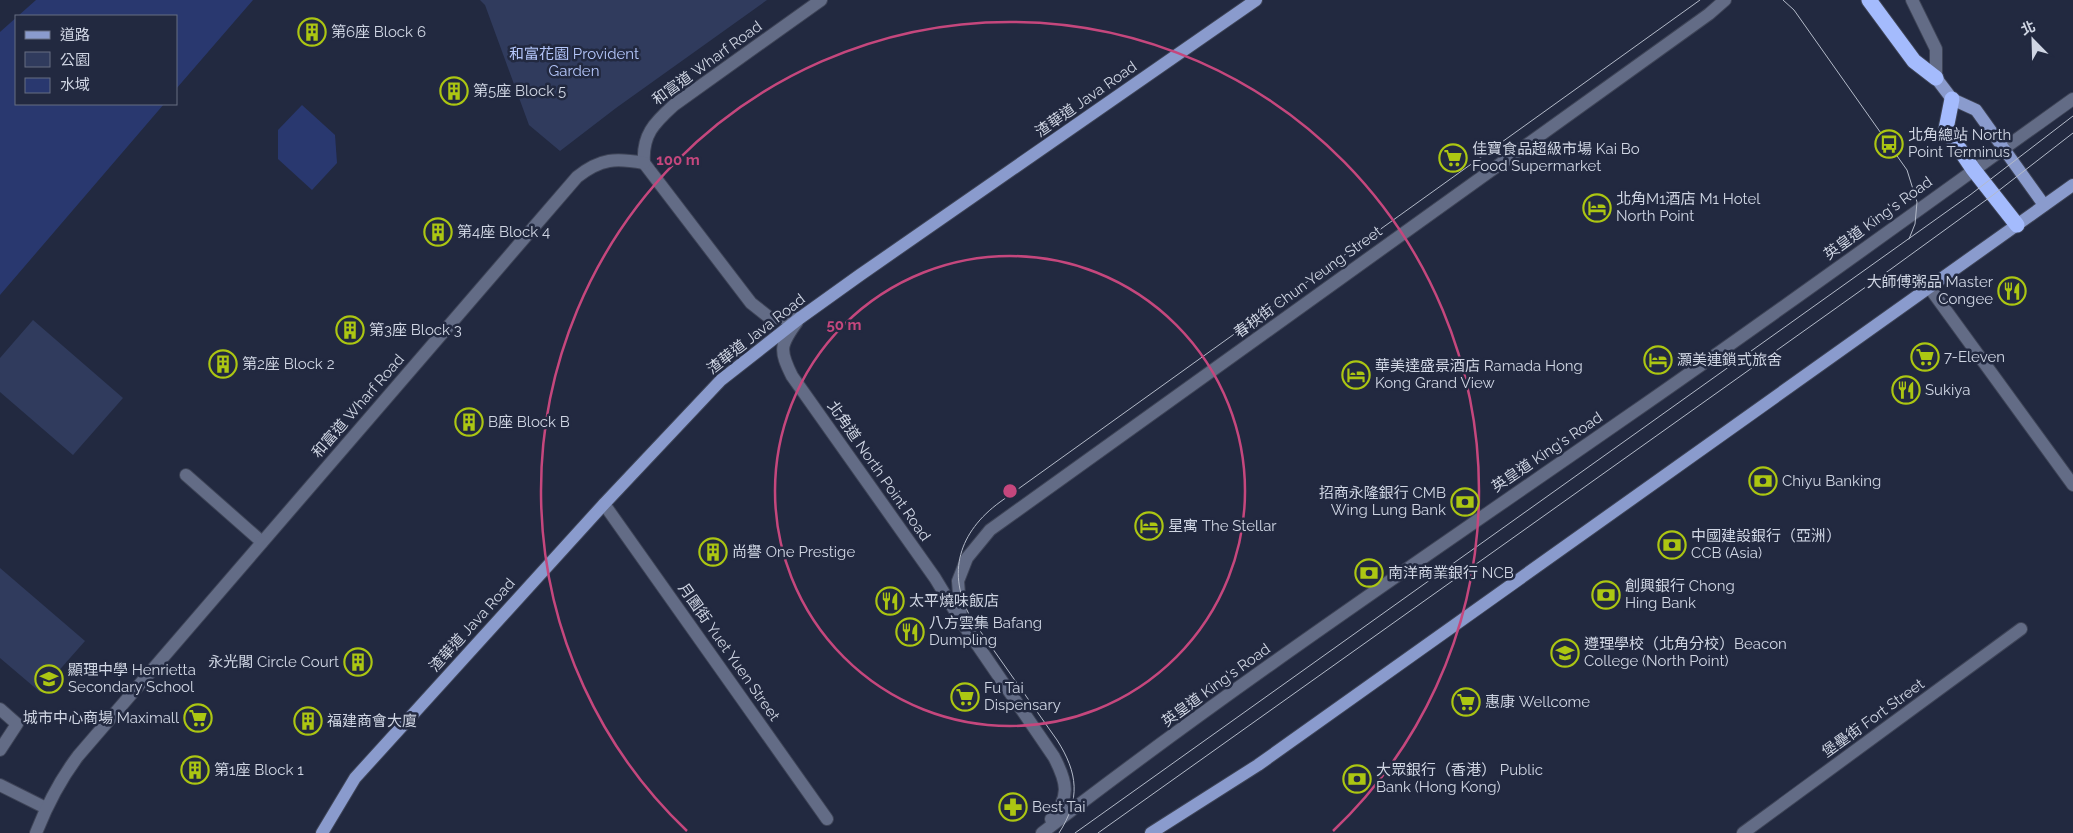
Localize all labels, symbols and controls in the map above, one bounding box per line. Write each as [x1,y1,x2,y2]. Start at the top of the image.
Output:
legend [15,15,178,105]
north arrow [2008,15,2058,65]
building icon: 第6座 Block 6 [297,17,327,47]
street label: 和富道 Wharf Road [649,17,765,109]
text: 北 [2018,18,2037,38]
place label: 第6座 Block 6 [331,23,426,41]
text: 道路 [60,26,90,44]
park label: 和富花園 Provident Garden [509,45,639,80]
text: 公園 [60,51,90,69]
street label: 渣華道 Java Road [1032,57,1140,141]
text: 水域 [60,76,90,94]
building icon: 第5座 Block 5 [439,76,469,106]
place label: 第5座 Block 5 [473,82,566,100]
place label: 北角總站 North Point Terminus [1908,126,2011,161]
bus stop icon: 北角總站 North Point Terminus [1874,129,1904,159]
place label: 佳寶食品超級市場 Kai Bo Food Supermarket [1472,140,1640,175]
supermarket icon: 佳寶食品超級市場 Kai Bo Food Supermarket [1438,143,1468,173]
text: 100 m [656,151,700,169]
street label: 英皇道 King's Road [1820,173,1936,263]
place label: 北角M1酒店 M1 Hotel North Point [1616,190,1761,225]
hotel icon: 北角M1酒店 M1 Hotel North Point [1582,193,1612,223]
building icon: 第4座 Block 4 [423,217,453,247]
street label: 春秧街 Chun Yeung Street [1231,222,1385,342]
place label: 第4座 Block 4 [457,223,550,241]
place label: 大師傅粥品 Master Congee [1867,273,1994,308]
restaurant icon: 大師傅粥品 Master Congee [1997,276,2027,306]
street label: 渣華道 Java Road [703,290,809,378]
building icon: 第3座 Block 3 [335,315,365,345]
text: 50 m [826,316,862,334]
place label: 第3座 Block 3 [369,321,462,339]
supermarket icon: 7-Eleven [1910,342,1940,372]
hotel icon: 灝美連鎖式旅舍 [1643,345,1673,375]
place label: 7-Eleven [1944,348,2005,366]
building icon: 第2座 Block 2 [208,349,238,379]
street label: 和富道 Wharf Road [308,351,408,461]
place label: 灝美連鎖式旅舍 [1677,351,1782,369]
place label: 第2座 Block 2 [242,355,335,373]
place label: 華美達盛景酒店 Ramada Hong Kong Grand View [1375,357,1583,392]
hotel icon: 華美達盛景酒店 Ramada Hong Kong Grand View [1341,360,1371,390]
restaurant icon: Sukiya [1891,375,1921,405]
place label: Sukiya [1925,381,1970,399]
street label: 北角道 North Point Road [824,397,934,545]
building icon: B座 Block B [454,407,484,437]
street label: 英皇道 King's Road [1488,408,1606,496]
place label: B座 Block B [488,413,570,431]
bank icon: Chiyu Banking [1748,466,1778,496]
place label: Chiyu Banking [1782,472,1881,490]
centre of rings [1001,482,1019,500]
place label: 招商永隆銀行 CMB Wing Lung Bank [1319,484,1446,519]
bank icon: 招商永隆銀行 CMB Wing Lung Bank [1450,487,1480,517]
hotel icon: 星寓 The Stellar [1134,511,1164,541]
place label: 星寓 The Stellar [1168,517,1277,535]
place label: 中國建設銀行（亞洲） CCB (Asia) [1691,527,1841,562]
bank icon: 中國建設銀行（亞洲） CCB (Asia) [1657,530,1687,560]
building icon: 尚譽 One Prestige [698,537,728,567]
place label: 尚譽 One Prestige [732,543,855,561]
bank icon: 南洋商業銀行 NCB [1354,558,1384,588]
place label: 南洋商業銀行 NCB [1388,564,1514,582]
street label: 渣華道 Java Road [425,575,519,675]
place label: 創興銀行 Chong Hing Bank [1625,577,1735,612]
street label: 月園街 Yuet Yuen Street [674,580,784,724]
bank icon: 創興銀行 Chong Hing Bank [1591,580,1621,610]
restaurant icon: 太平燒味飯店 [875,586,905,616]
place label: 太平燒味飯店 [909,592,999,610]
place label: 八方雲集 Bafang Dumpling [929,614,1042,649]
restaurant icon: 八方雲集 Bafang Dumpling [895,617,925,647]
place label: 遵理學校（北角分校）Beacon College (North Point) [1584,635,1787,670]
school or university icon: 遵理學校（北角分校）Beacon College (North Point) [1550,638,1580,668]
street label: 英皇道 King's Road [1158,640,1274,730]
building icon: 永光閣 Circle Court [343,647,373,677]
place label: 永光閣 Circle Court [208,653,339,671]
place label: 顯理中學 Henrietta Secondary School [68,661,196,696]
school or university icon: 顯理中學 Henrietta Secondary School [34,664,64,694]
street label: 堡壘街 Fort Street [1818,675,1928,761]
place label: Fu Tai Dispensary [984,679,1061,714]
supermarket icon: Fu Tai Dispensary [950,682,980,712]
supermarket icon: 惠康 Wellcome [1451,687,1481,717]
place label: 惠康 Wellcome [1485,693,1590,711]
supermarket icon: 城市中心商場 Maximall [183,703,213,733]
building icon: 福建商會大廈 [293,706,323,736]
place label: 城市中心商場 Maximall [23,709,180,727]
place label: 福建商會大廈 [327,712,417,730]
building icon: 第1座 Block 1 [180,755,210,785]
place label: 第1座 Block 1 [214,761,304,779]
place label: 大眾銀行（香港） Public Bank (Hong Kong) [1376,761,1543,796]
bank icon: 大眾銀行（香港） Public Bank (Hong Kong) [1342,764,1372,794]
pharmacy icon: Best Tai [998,792,1028,822]
place label: Best Tai [1032,798,1085,816]

